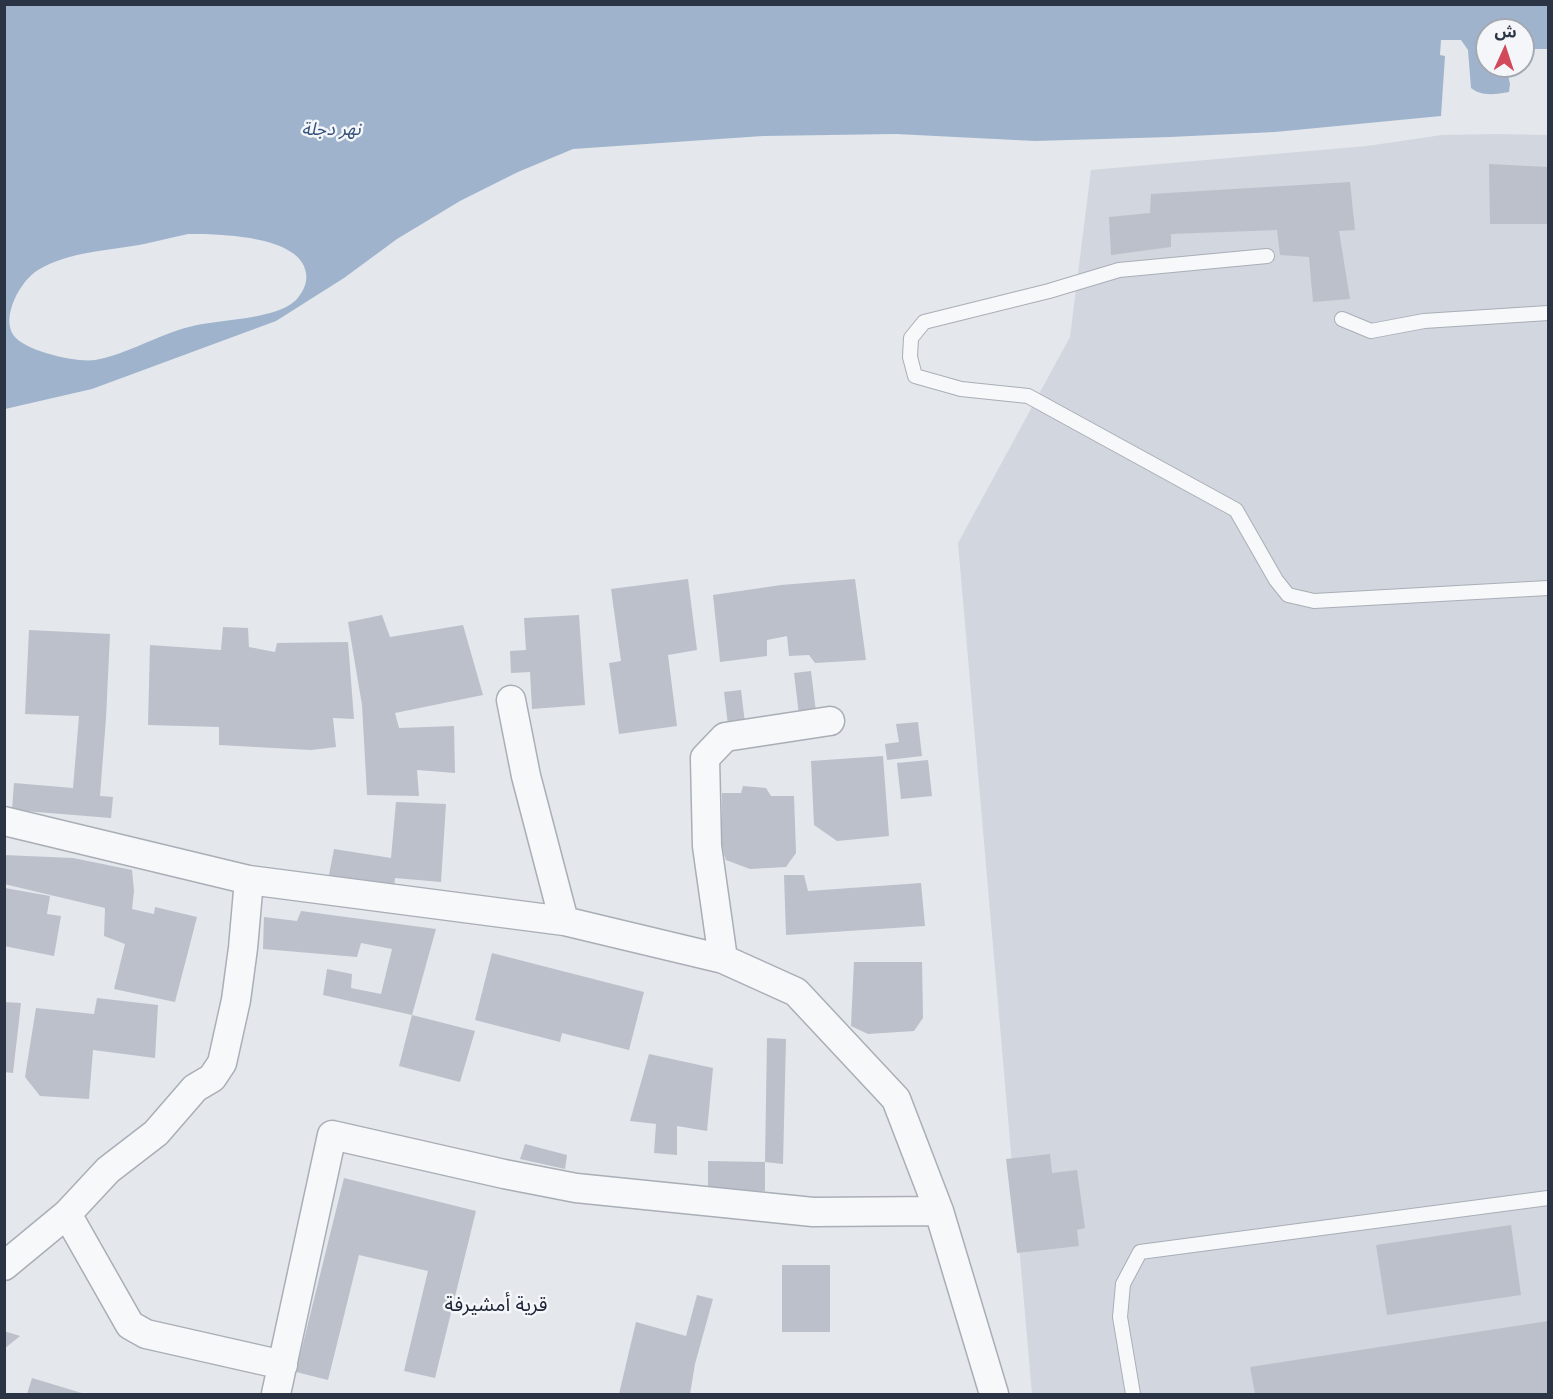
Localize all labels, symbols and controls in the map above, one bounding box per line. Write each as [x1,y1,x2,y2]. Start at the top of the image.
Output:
north arrow [1475,18,1535,78]
text: ش [1494,21,1517,42]
water label: نهر دجلة [301,119,361,141]
district label: قرية أمشيرفة [445,1293,547,1317]

